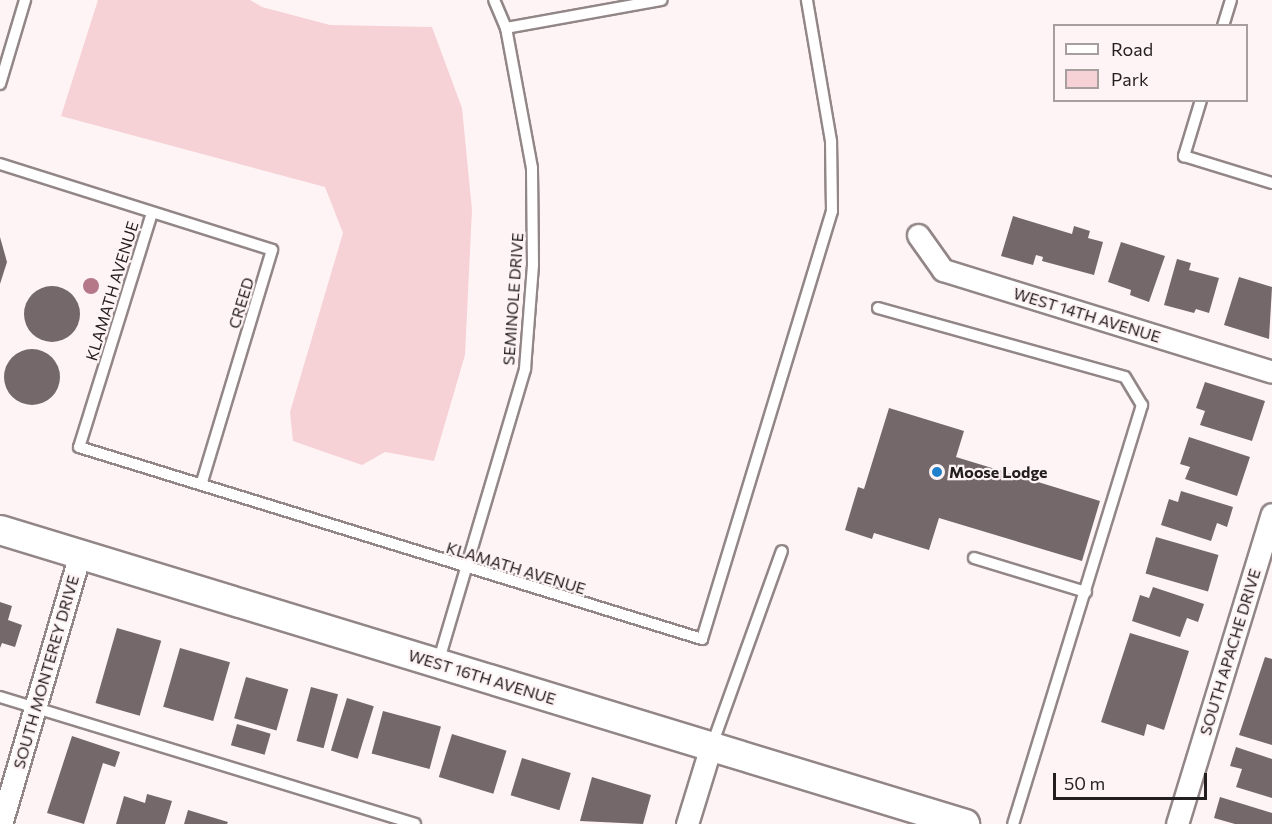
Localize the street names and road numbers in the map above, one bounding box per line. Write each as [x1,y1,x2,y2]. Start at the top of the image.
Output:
street label: KLAMATH AVENUE [82,219,142,363]
street label: SEMINOLE DRIVE [499,232,527,366]
street label: CREED [224,275,258,331]
street label: WEST 14TH AVENUE [1011,283,1163,347]
street label: KLAMATH AVENUE [444,538,588,598]
street label: SOUTH APACHE DRIVE [1195,566,1265,738]
street label: SOUTH MONTEREY DRIVE [9,573,83,771]
street label: WEST 16TH AVENUE [406,645,558,709]

